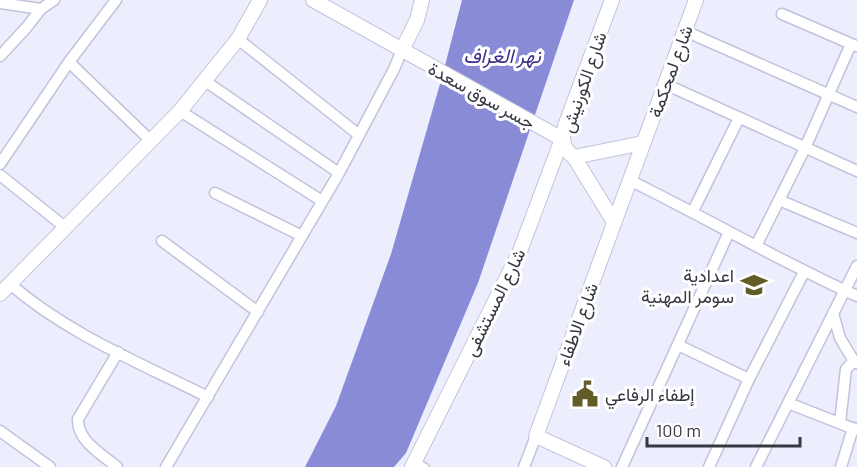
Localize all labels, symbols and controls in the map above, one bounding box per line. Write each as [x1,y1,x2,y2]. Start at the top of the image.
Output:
street label: شارع لمحكمة [643,22,699,121]
street label: شارع الكورنيش [555,29,612,136]
water label: نهر الغراف [463,43,542,69]
street label: جسر سوق سعدة [424,57,539,134]
street label: شارع المستشفى [458,245,531,360]
place label: اعدادية سومر المهنية [641,264,734,308]
school or university icon: اعدادية سومر المهنية [739,270,769,300]
street label: شارع الاطفاء [552,279,604,369]
public building icon: إطفاء الرفاعي [570,379,600,409]
place label: إطفاء الرفاعي [605,383,695,410]
scale bar [647,410,800,448]
text: 100 m [656,419,701,441]

